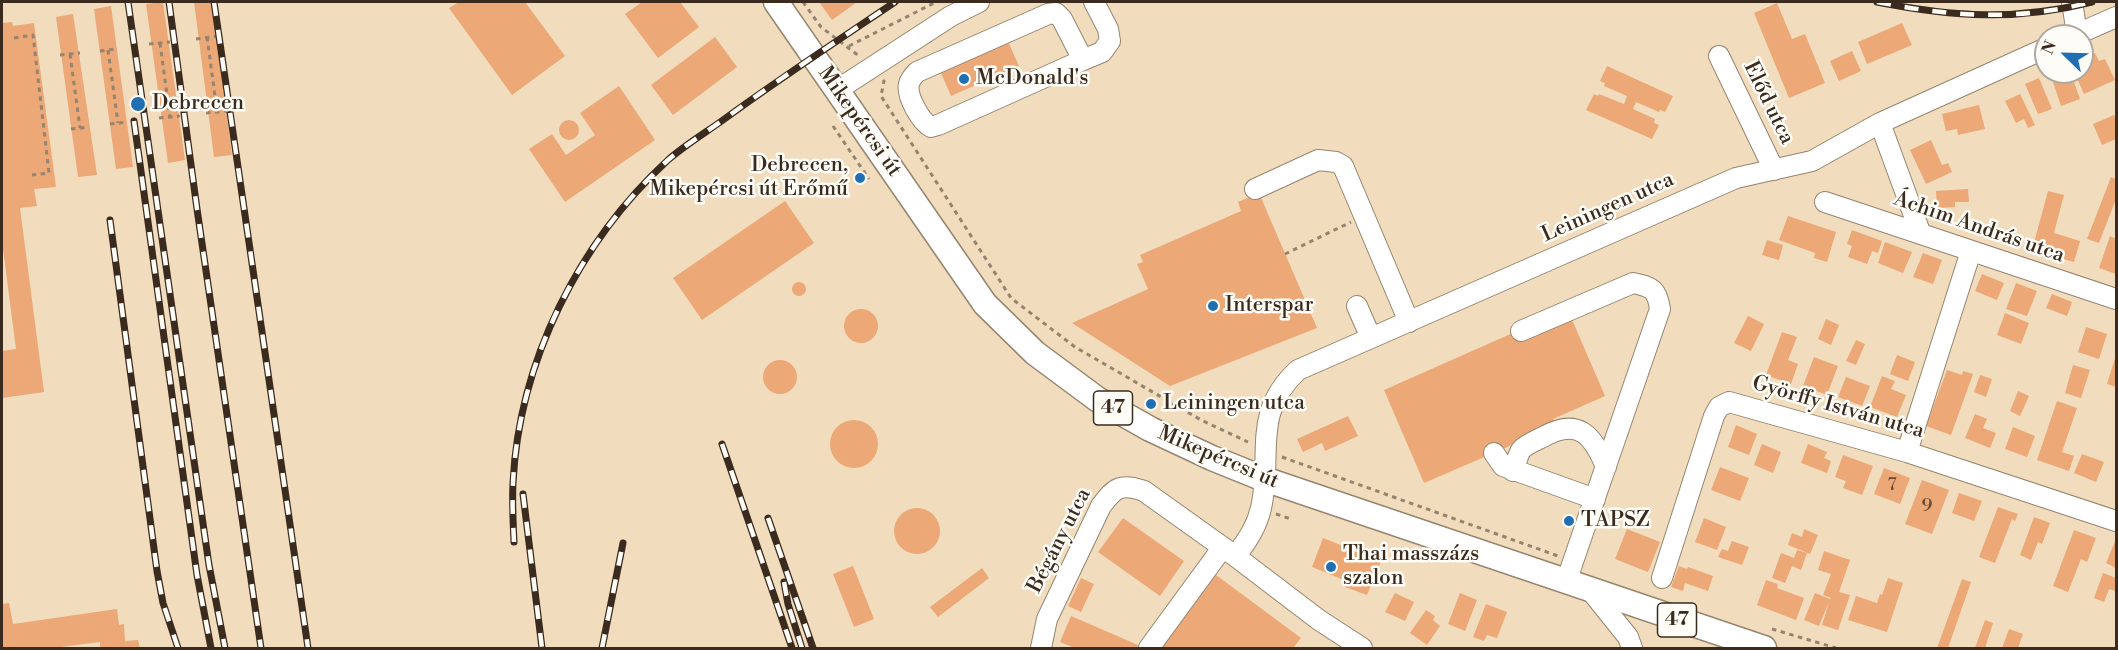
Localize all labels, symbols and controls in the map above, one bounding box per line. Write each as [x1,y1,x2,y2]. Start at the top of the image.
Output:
north arrow [2034,24,2094,84]
text: N [2038,38,2061,57]
street label: Előd utca [1737,57,1799,149]
street label: Mikepércsi út [812,62,906,182]
place label: McDonald's [976,66,1088,92]
marker: McDonald's [957,72,971,86]
place label: Debrecen [152,91,244,117]
marker: Debrecen [129,95,147,113]
place label: Debrecen, Mikepércsi út Erőmű [649,153,848,203]
street label: Leiningen utca [1538,168,1678,248]
marker: Debrecen, Mikepércsi út Erőmű [853,171,867,185]
street label: Áchim András utca [1890,187,2068,269]
place label: Interspar [1225,293,1313,319]
marker: Interspar [1206,299,1220,313]
street label: Györffy István utca [1749,371,1927,445]
road number: 47 [1094,391,1132,425]
place label: Leiningen utca [1163,391,1305,417]
marker: Leiningen utca [1144,397,1158,411]
street label: Mikepércsi út [1154,421,1282,495]
house number: 7 [1887,475,1897,497]
street label: Bégány utca [1023,484,1097,598]
house number: 9 [1922,496,1932,518]
place label: TAPSZ [1581,508,1650,534]
marker: TAPSZ [1562,514,1576,528]
place label: Thai masszázs szalon [1343,542,1479,592]
marker: Thai masszázs szalon [1324,560,1338,574]
road number: 47 [1658,603,1696,637]

